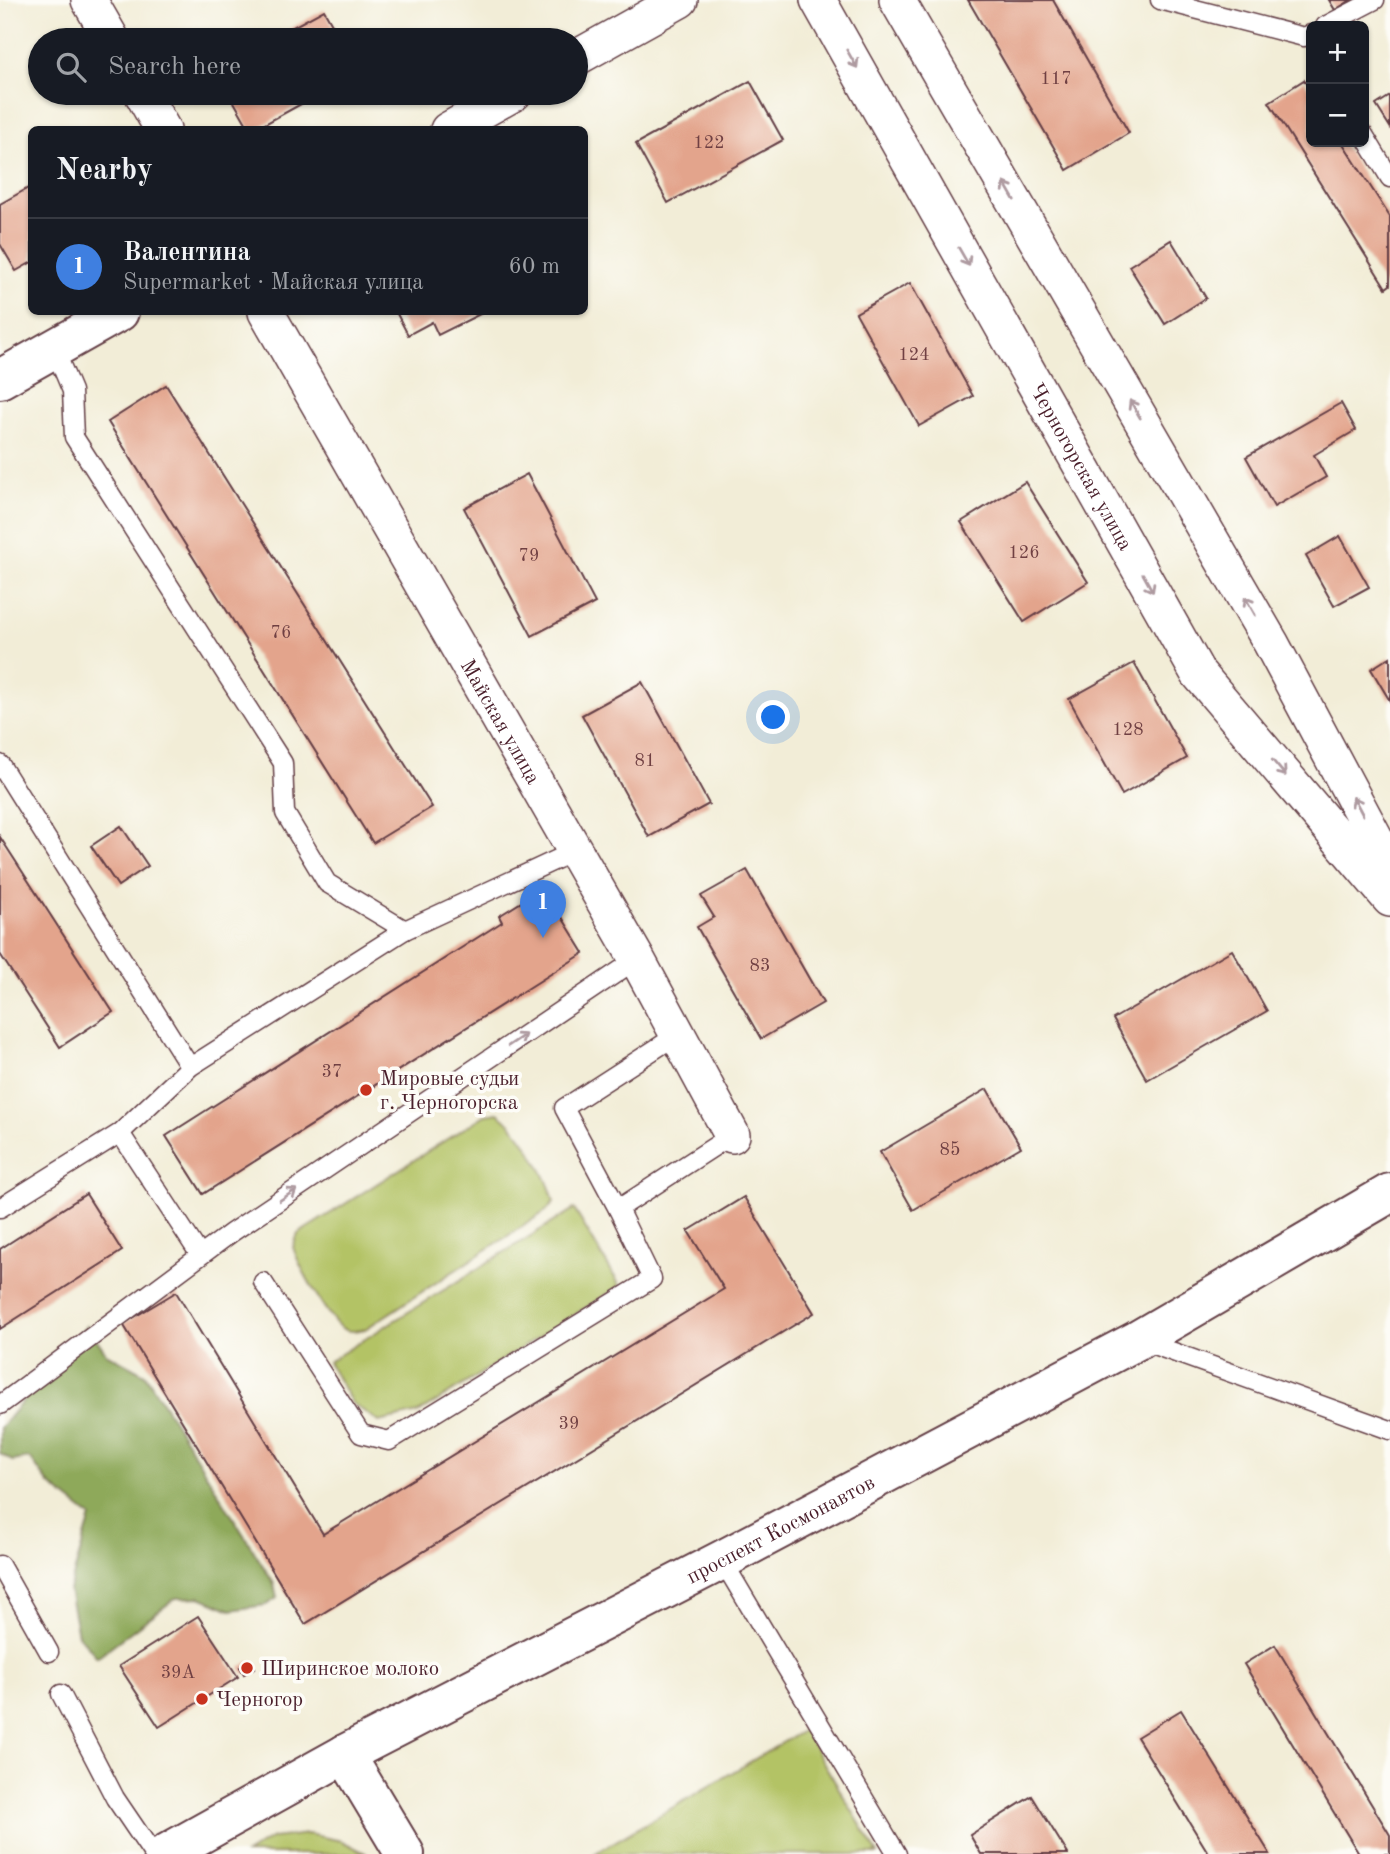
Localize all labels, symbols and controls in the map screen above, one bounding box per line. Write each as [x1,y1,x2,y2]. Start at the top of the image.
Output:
map controls [1306,21,1369,147]
button: + [1306,21,1369,84]
search box [28,28,588,105]
icon: search [52,48,90,86]
one-way arrow [845,49,859,69]
text: Search here [108,54,241,80]
house number: 117 [1040,70,1072,88]
button: − [1306,84,1369,147]
house number: 122 [693,134,725,152]
text: Nearby [56,156,153,186]
one-way arrow [1001,182,1015,202]
text: Валентина [123,240,251,266]
one-way arrow [958,246,971,267]
text: 1 [72,255,86,278]
text: 60 m [509,255,560,278]
text: Supermarket · Майская улица [123,271,424,294]
house number: 124 [898,346,930,364]
street label: Черногорская улица [1025,380,1136,554]
one-way arrow [1128,400,1142,420]
house number: 126 [1008,544,1040,562]
house number: 79 [519,547,539,565]
one-way arrow [1141,573,1155,593]
one-way arrow [1243,596,1257,616]
house number: 76 [271,624,291,642]
street label: Майская улица [456,656,543,788]
your location [756,700,790,734]
house number: 128 [1112,721,1144,739]
house number: 81 [635,752,655,770]
one-way arrow [1271,759,1287,777]
one-way arrow [1351,796,1364,817]
pin: 1 [520,880,566,938]
house number: 83 [750,957,770,975]
one-way arrow [507,1033,526,1047]
house number: 37 [322,1063,342,1081]
place label: Мировые судьи г. Черногорска [380,1069,519,1114]
marker: Мировые судьи г. Черногорска [358,1082,374,1098]
house number: 85 [940,1141,960,1159]
one-way arrow [278,1188,297,1202]
house number: 39 [559,1415,579,1433]
street label: проспект Космонавтов [684,1472,879,1588]
place label: Ширинское молоко [261,1659,439,1680]
marker: Ширинское молоко [239,1660,255,1676]
house number: 39А [161,1664,196,1682]
place label: Черногор [216,1690,303,1711]
marker: Черногор [194,1691,210,1707]

